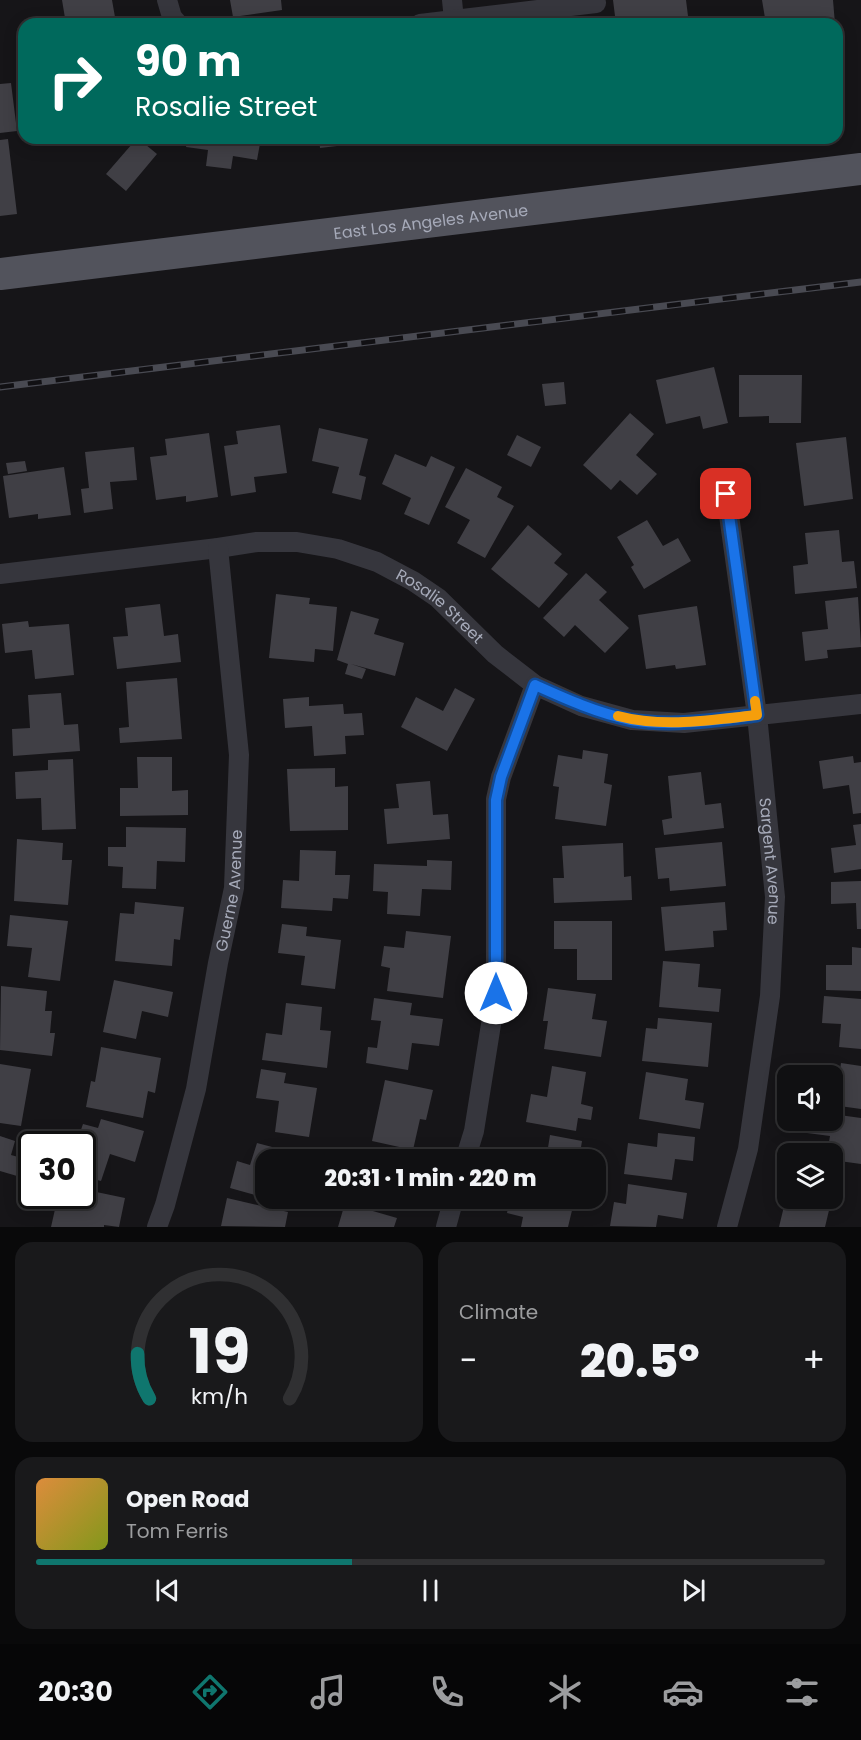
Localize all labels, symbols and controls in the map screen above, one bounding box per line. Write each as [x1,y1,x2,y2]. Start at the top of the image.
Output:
text: 90 m [135,32,242,91]
icon: right [36,42,114,120]
text: Rosalie Street [135,88,317,125]
street label: East Los Angeles Avenue [332,199,529,245]
pin [700,468,751,519]
icon: arrive [709,477,742,510]
street label: Rosalie Street [392,563,489,649]
street label: Sargent Avenue [753,797,786,925]
street label: Guerne Avenue [210,829,248,954]
position arrow [464,961,528,1025]
map controls [777,1065,843,1209]
button: sound [777,1065,843,1131]
speed limit sign: 30 [18,1131,96,1209]
button: layers [777,1143,843,1209]
text: 20:31 · 1 min · 220 m [325,1163,536,1194]
text: Climate [459,1298,538,1326]
text: 19 [188,1307,250,1395]
text: 20.5° [580,1330,700,1393]
text: − [459,1337,477,1384]
text: + [802,1337,825,1384]
text: km/h [190,1381,248,1412]
text: Open Road [126,1484,250,1515]
text: Tom Ferris [126,1517,228,1545]
icon: previous [151,1574,184,1607]
icon: pause [414,1574,447,1607]
icon: next [677,1574,710,1607]
icon: directions [189,1671,231,1713]
icon: music [307,1671,349,1713]
icon: phone [426,1671,468,1713]
icon: climate [544,1671,586,1713]
icon: car [662,1671,704,1713]
icon: filters [781,1671,823,1713]
text: 20:30 [38,1673,113,1710]

